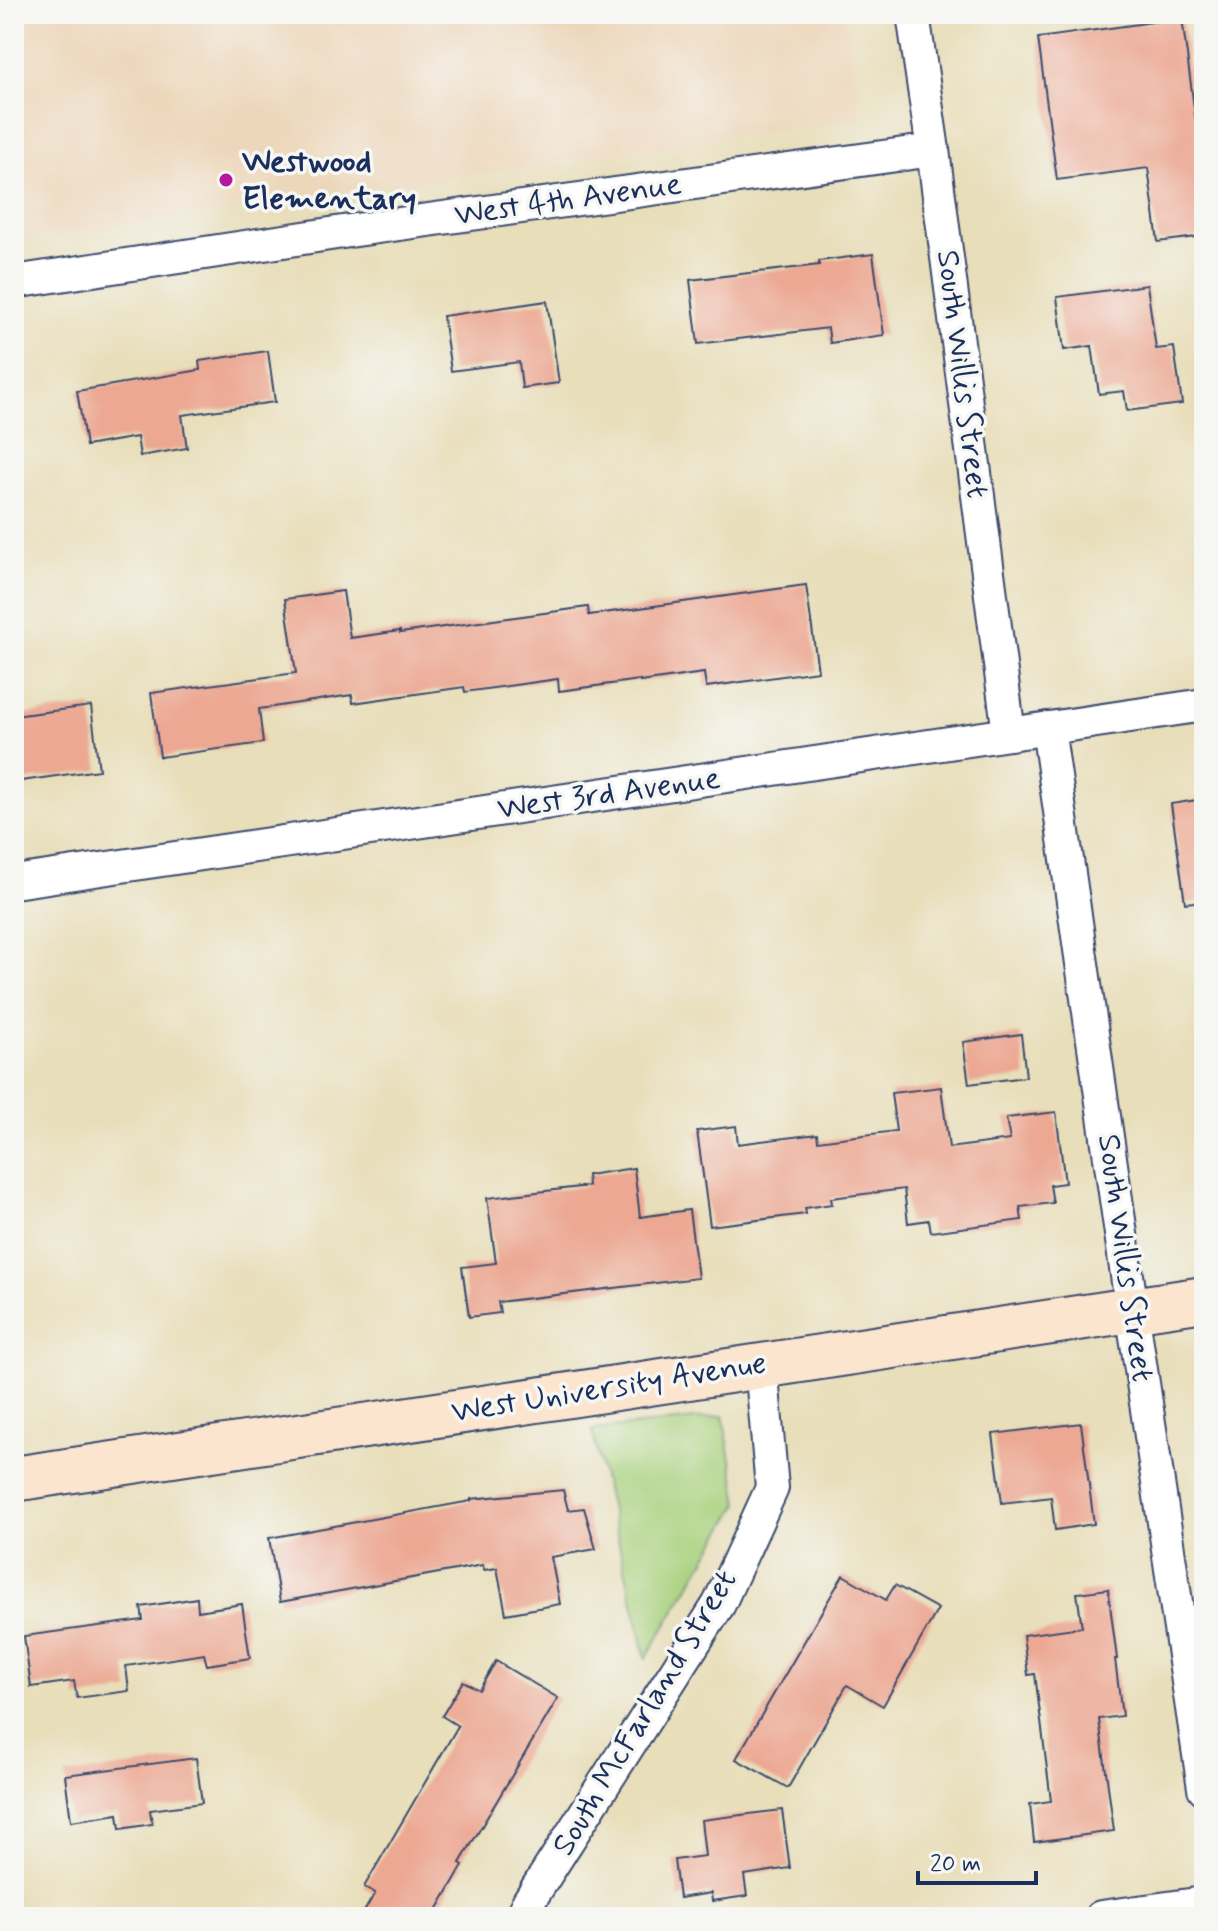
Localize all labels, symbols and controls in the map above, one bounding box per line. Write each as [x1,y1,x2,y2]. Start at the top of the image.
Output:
place label: Westwood Elementary [242,141,416,220]
street label: West 4th Avenue [452,163,684,237]
marker: Westwood Elementary [217,171,235,189]
street label: South Willis Street [926,248,998,501]
street label: West 3rd Avenue [495,758,723,830]
street label: South Willis Street [1087,1131,1163,1385]
street label: West University Avenue [449,1342,769,1434]
street label: South McFarland Street [543,1562,747,1864]
scale bar [918,1835,1036,1885]
text: 20 m [930,1849,981,1880]

